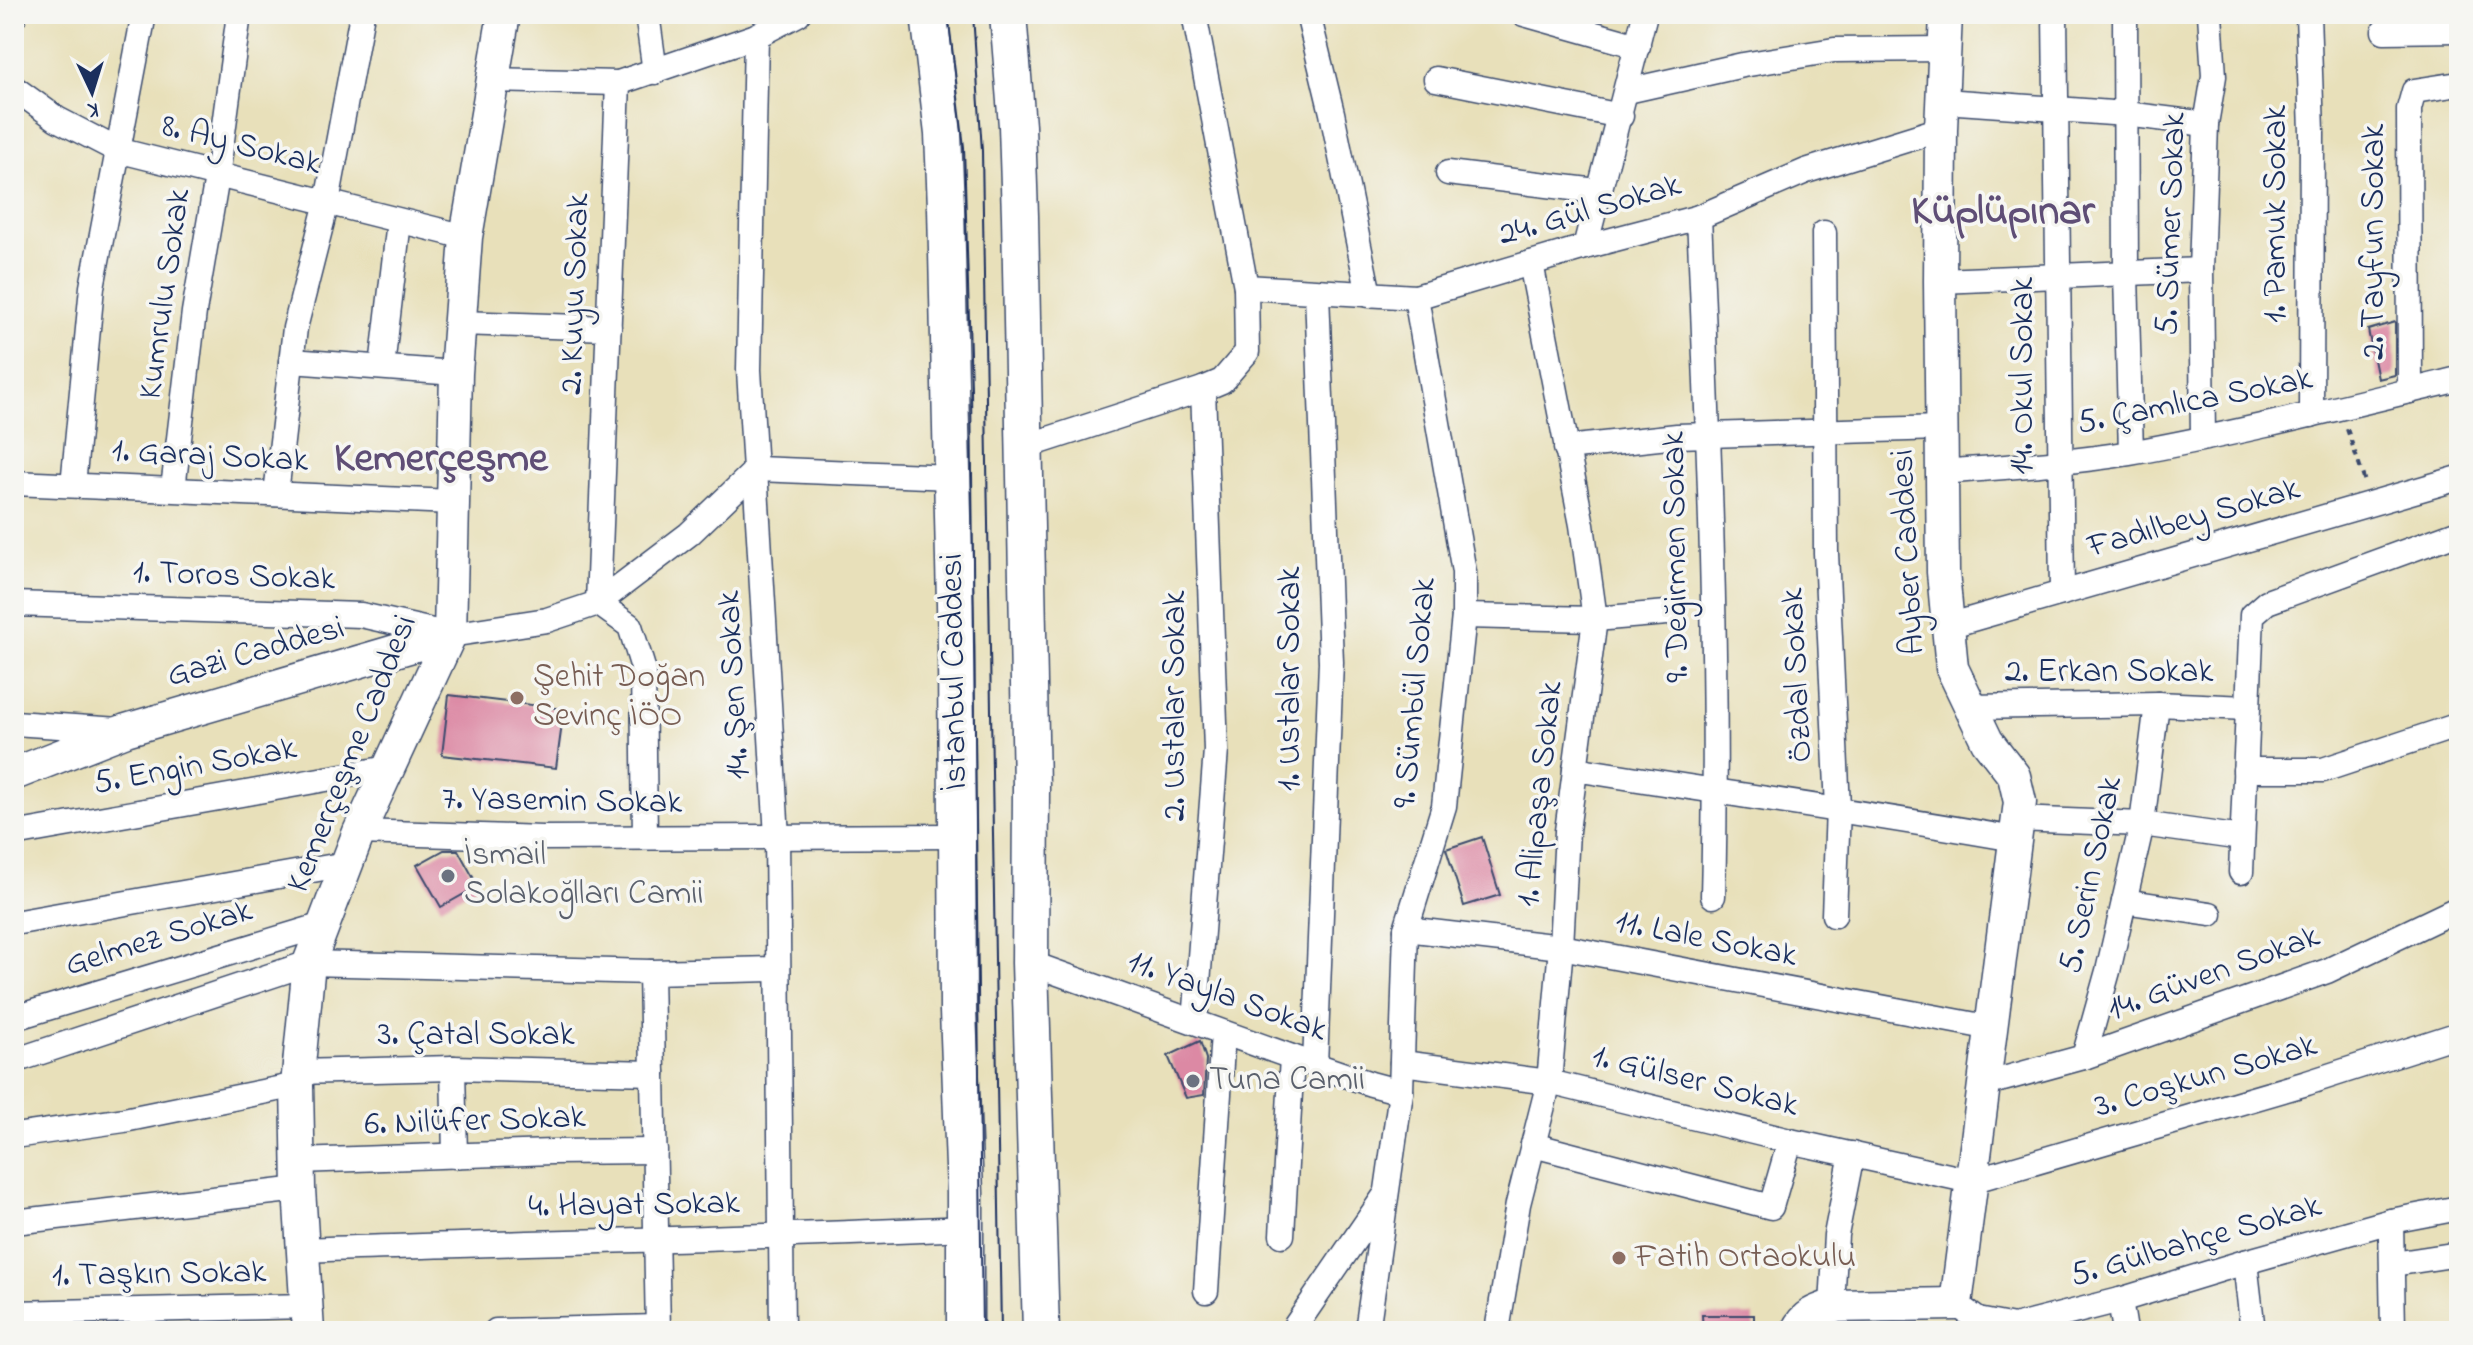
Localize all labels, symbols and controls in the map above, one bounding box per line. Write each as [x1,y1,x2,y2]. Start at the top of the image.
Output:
north arrow [52,52,132,132]
text: K [85,93,100,125]
street label: 8. Ay Sokak [156,102,326,190]
street label: 1. Pamuk Sokak [2252,105,2302,323]
street label: 5. Sümer Sokak [2143,111,2201,336]
street label: 2. Tayfun Sokak [2350,124,2400,360]
street label: 24. Gül Sokak [1493,161,1687,261]
district label: Küplüpınar [1911,182,2096,243]
street label: Kumrulu Sokak [126,185,206,403]
street label: 2. Kuyu Sokak [547,192,605,396]
street label: 14. Okul Sokak [1999,277,2049,475]
street label: 5. Çamlıca Sokak [2073,355,2317,449]
street label: 1. Garaj Sokak [110,427,310,487]
district label: Kemerçeşme [334,429,549,490]
street label: 9. Değirmen Sokak [1650,431,1704,683]
street label: Ayber Caddesi [1879,448,1939,656]
street label: Fadılbey Sokak [2081,465,2306,573]
street label: 1. Toros Sokak [132,548,336,606]
street label: İstanbul Caddesi [928,553,982,791]
street label: 1. Ustalar Sokak [1266,567,1316,791]
street label: 9. Sümbül Sokak [1381,575,1451,810]
street label: Özdal Sokak [1768,586,1828,764]
street label: 14. Şen Sokak [705,589,765,781]
street label: 2. Ustalar Sokak [1151,591,1201,821]
street label: Gazi Caddesi [161,604,351,702]
street label: Kemerçeşme Caddesi [274,608,432,900]
street label: 2. Erkan Sokak [2005,648,2213,698]
place label: Şehit Doğan Sevinç İÖO [533,653,705,742]
street label: 1. Alipaşa Sokak [1504,679,1578,909]
marker: Şehit Doğan Sevinç İÖO [508,689,526,707]
street label: 5. Engin Sokak [89,725,301,809]
street label: 5. Serin Sokak [2047,772,2137,978]
street label: 7. Yasemin Sokak [441,775,683,829]
place label: İsmail Solakoğlları Camii [464,831,704,920]
marker: İsmail Solakoğlları Camii [439,867,457,885]
street label: Gelmez Sokak [59,887,259,991]
street label: 11. Lale Sokak [1611,898,1801,982]
street label: 14. Güven Sokak [2101,912,2327,1035]
street label: 11. Yayla Sokak [1120,938,1334,1056]
street label: 3. Çatal Sokak [377,1011,575,1061]
street label: 3. Coşkun Sokak [2089,1021,2323,1133]
street label: 1. Gülser Sokak [1587,1032,1803,1132]
place label: Tuna Camii [1209,1056,1365,1106]
marker: Tuna Camii [1184,1072,1202,1090]
street label: 6. Nilüfer Sokak [364,1093,587,1151]
street label: 4. Hayat Sokak [528,1179,740,1233]
street label: 5. Gülbahçe Sokak [2065,1182,2328,1302]
place label: Fatih Ortaokulu [1634,1233,1856,1283]
street label: 1. Taşkın Sokak [51,1248,267,1302]
marker: Fatih Ortaokulu [1610,1249,1628,1267]

